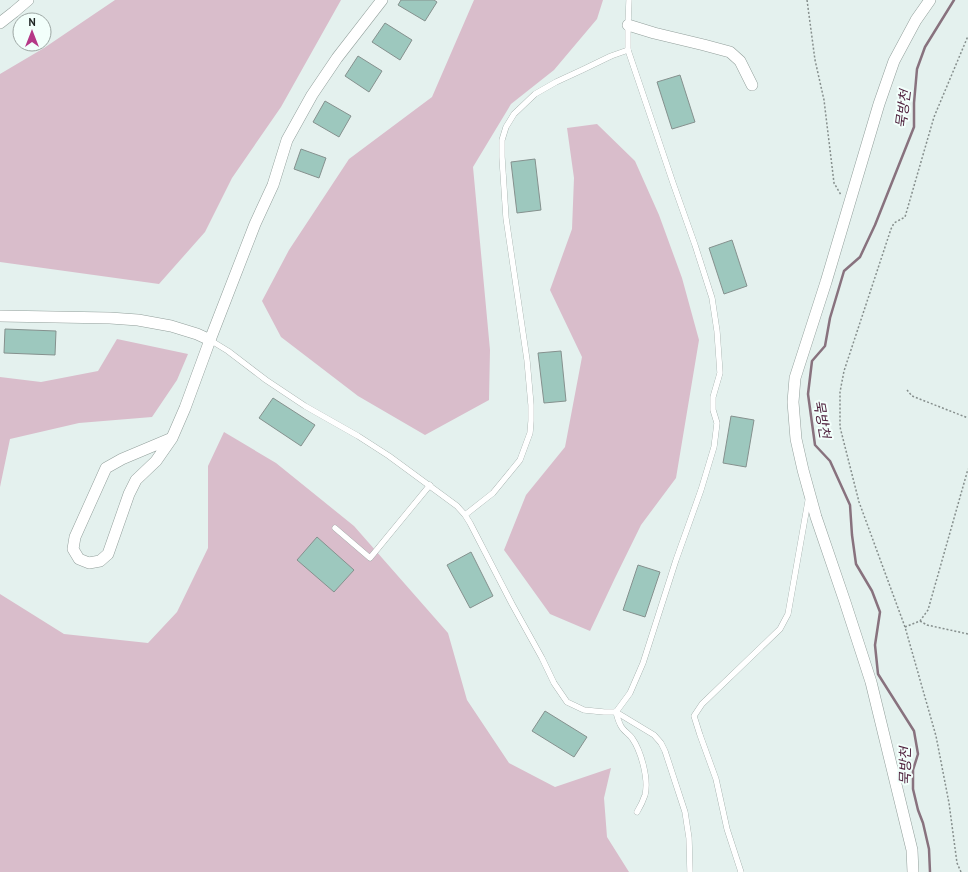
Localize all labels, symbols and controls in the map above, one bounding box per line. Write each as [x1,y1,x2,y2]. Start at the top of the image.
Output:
north arrow [12,12,52,52]
text: N [28,15,36,29]
water label: 묵방천 [892,88,914,129]
water label: 묵방천 [810,398,834,441]
water label: 묵방천 [896,745,914,785]

